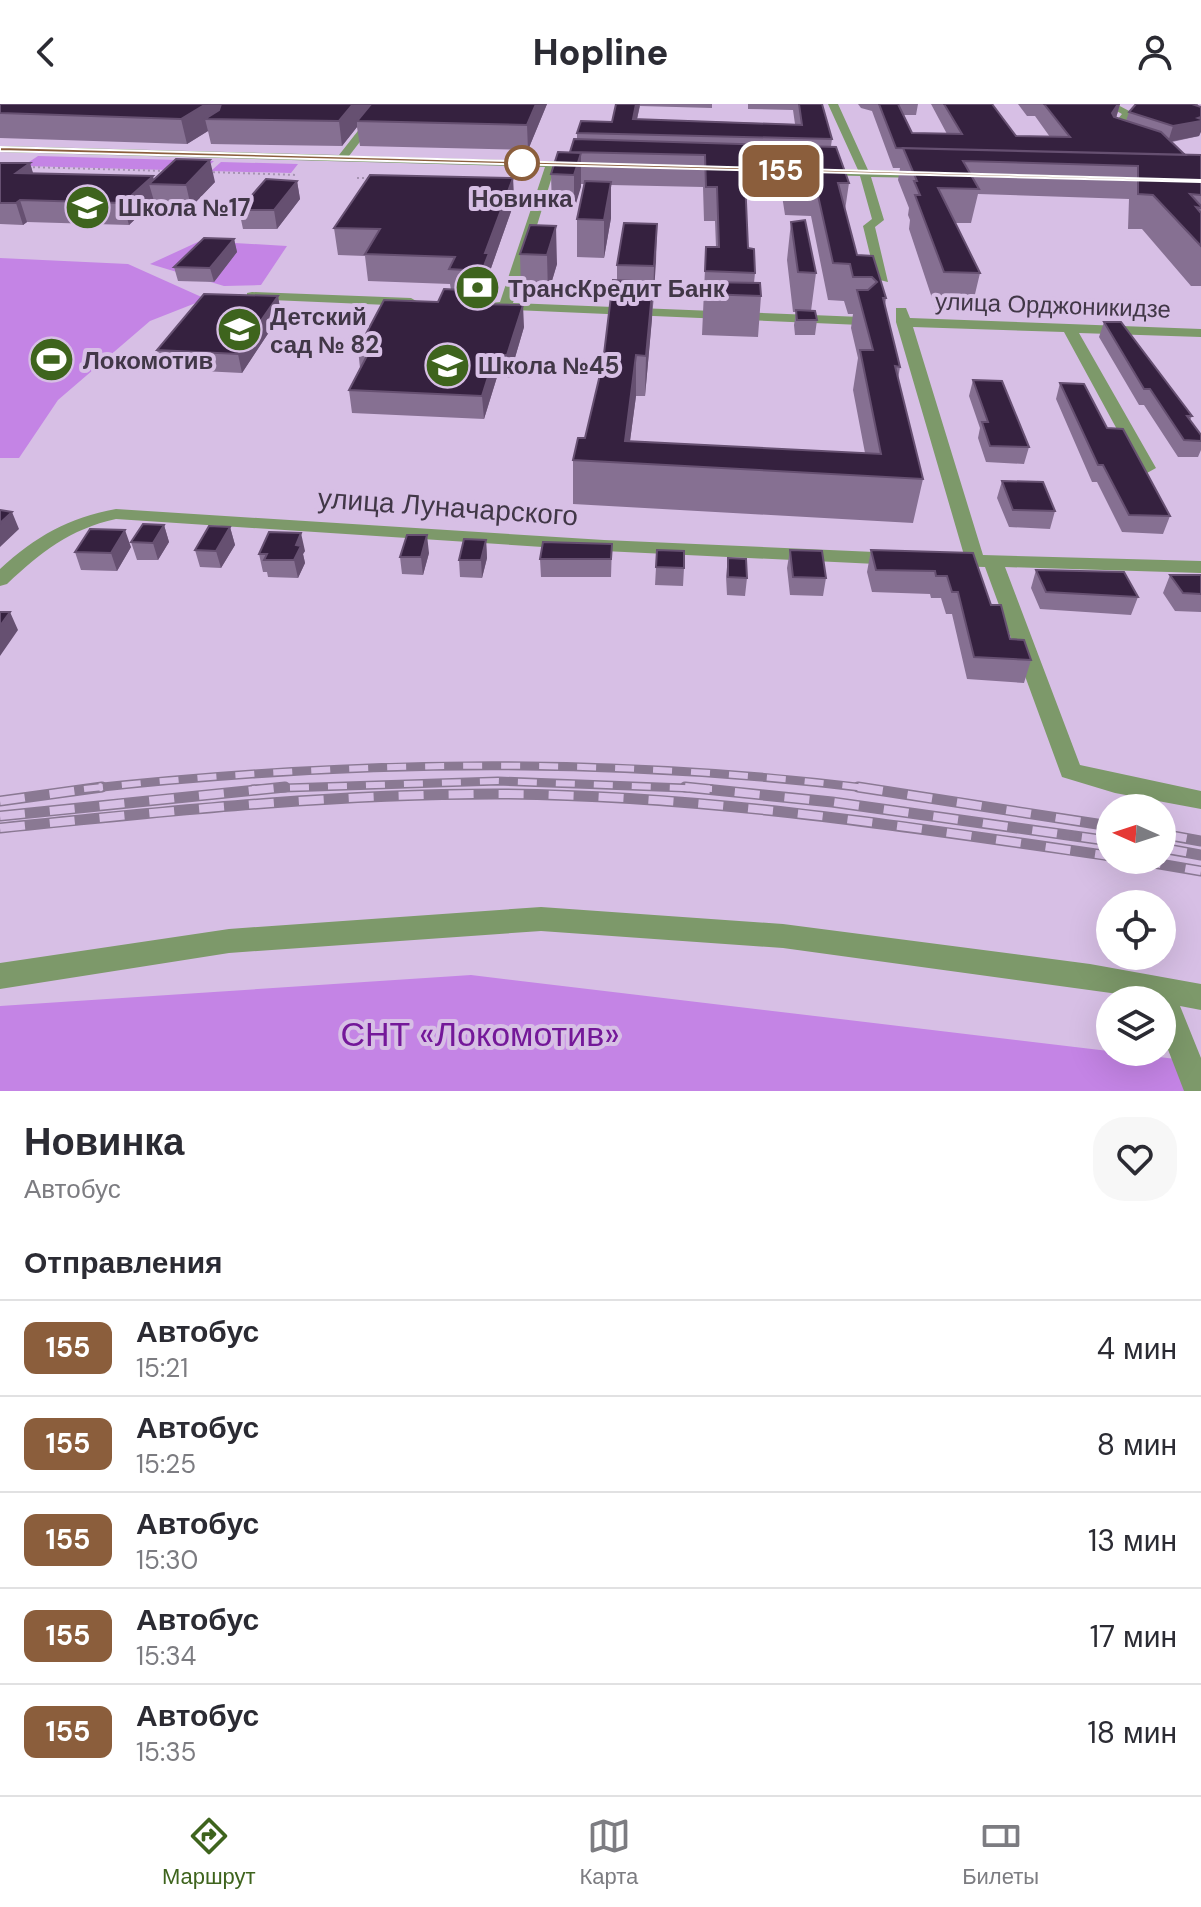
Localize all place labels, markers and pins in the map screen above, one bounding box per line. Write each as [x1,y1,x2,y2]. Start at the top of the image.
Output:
marker: Новинка [505,146,539,180]
school or university icon: Школа №17 [63,183,111,231]
place label: Новинка [471,183,573,214]
place label: Школа №17 [118,192,251,223]
bank icon: ТрансКредит Банк [453,264,501,312]
place label: ТрансКредит Банк [508,273,726,304]
place label: Детский сад № 82 [270,301,379,360]
school or university icon: Детский сад № 82 [215,306,263,354]
sports icon: Локомотив [28,336,76,384]
school or university icon: Школа №45 [423,341,471,389]
place label: Локомотив [83,345,213,376]
place label: Школа №45 [478,350,619,381]

